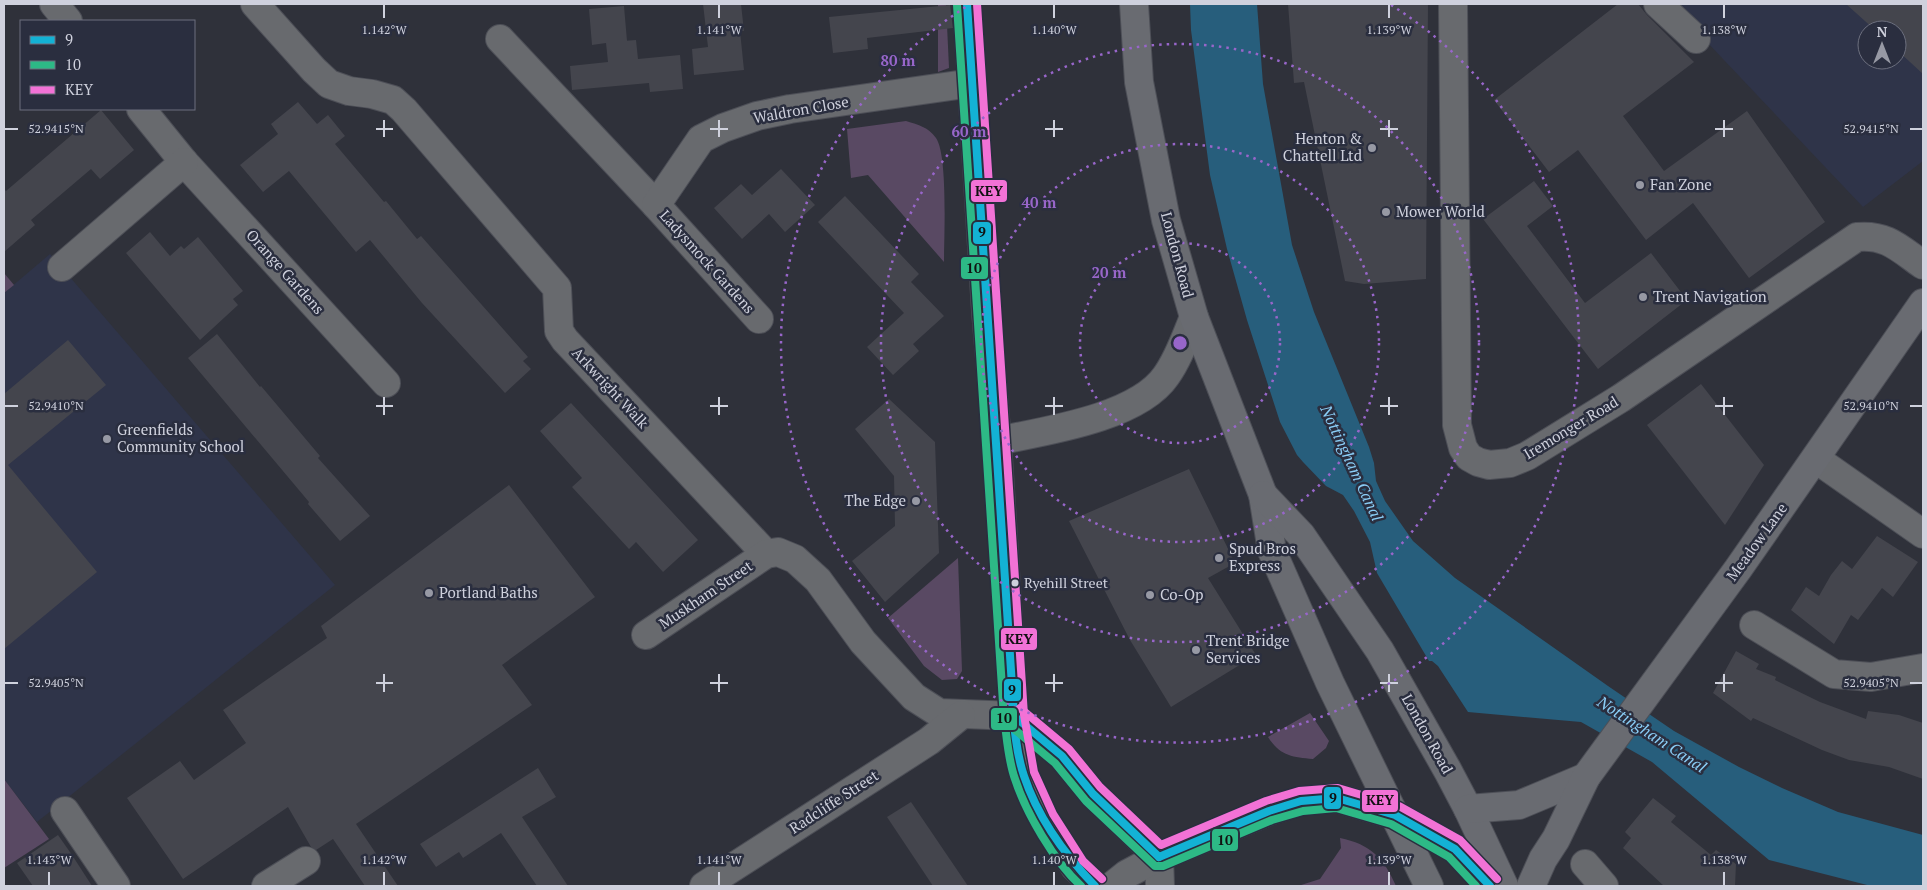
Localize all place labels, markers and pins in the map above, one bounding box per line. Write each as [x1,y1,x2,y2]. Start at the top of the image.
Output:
place label: Henton & Chattell Ltd [1283,128,1362,165]
marker: Henton & Chattell Ltd [1366,142,1378,154]
place label: Fan Zone [1650,174,1712,194]
marker: Fan Zone [1634,179,1646,191]
place label: Mower World [1396,201,1485,221]
marker: Mower World [1380,206,1392,218]
place label: Trent Navigation [1653,286,1767,306]
marker: Trent Navigation [1637,291,1649,303]
centre of rings [1171,334,1189,352]
place label: Greenfields Community School [117,419,244,456]
marker: Greenfields Community School [101,433,113,445]
place label: The Edge [844,490,906,510]
marker: The Edge [910,495,922,507]
place label: Spud Bros Express [1229,538,1296,575]
marker: Spud Bros Express [1213,552,1225,564]
place label: Ryehill Street [1024,573,1109,592]
marker: Ryehill Street [1010,578,1020,588]
place label: Portland Baths [439,582,538,602]
place label: Co-Op [1160,584,1204,604]
marker: Portland Baths [423,587,435,599]
marker: Co-Op [1144,589,1156,601]
place label: Trent Bridge Services [1206,630,1290,667]
marker: Trent Bridge Services [1190,644,1202,656]

